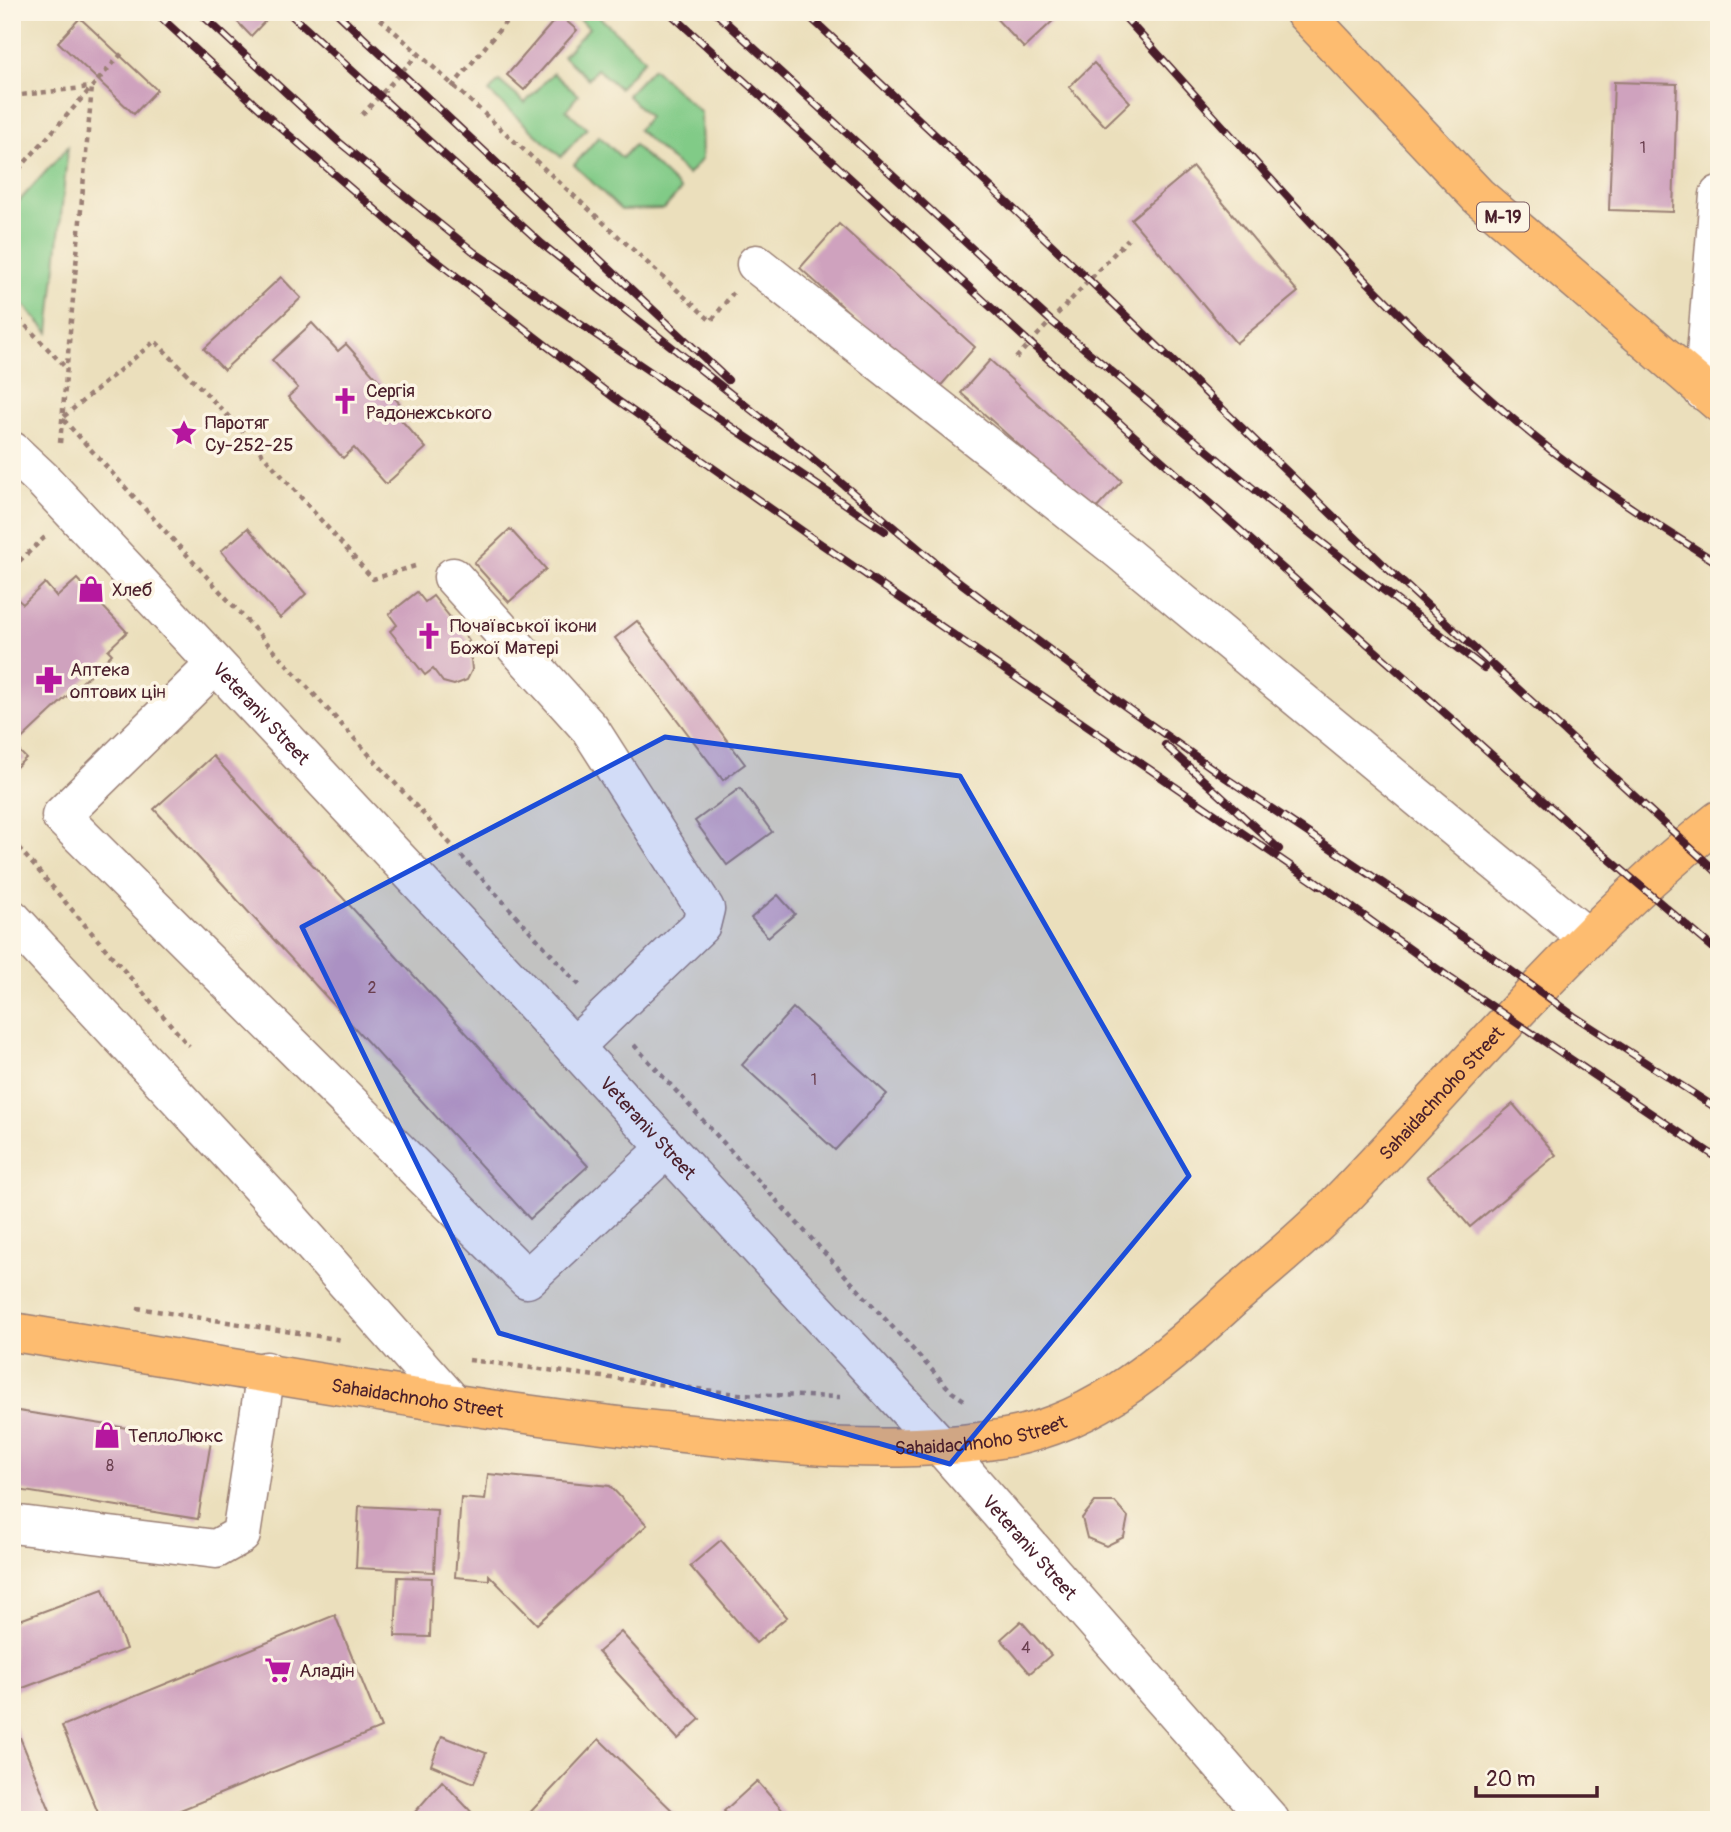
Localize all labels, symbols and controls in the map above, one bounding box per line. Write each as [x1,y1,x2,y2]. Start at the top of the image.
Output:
house number: 1 [1640,138,1646,158]
road number: М-19 [1477,202,1529,232]
place label: Сергія Радонежського [366,379,492,425]
church icon: Сергія Радонежського [330,386,360,416]
place label: Паротяг Су-252-25 [205,411,293,457]
place icon: Паротяг Су-252-25 [169,418,199,448]
shop icon: Хлеб [76,574,106,604]
place label: Хлеб [112,578,153,602]
place label: Почаївської ікони Божої Матері [450,614,597,660]
church icon: Почаївської ікони Божої Матері [414,621,444,651]
place label: Аптека оптових цін [70,658,166,704]
street label: Veteraniv Street [207,658,315,771]
pharmacy icon: Аптека оптових цін [34,665,64,695]
house number: 2 [368,978,377,998]
street label: Sahaidachnoho Street [1374,1021,1510,1166]
house number: 1 [811,1070,817,1090]
street label: Veteraniv Street [594,1072,701,1185]
street label: Sahaidachnoho Street [330,1374,506,1424]
street label: Sahaidachnoho Street [895,1410,1071,1461]
shop icon: ТеплоЛюкс [92,1420,122,1450]
place label: ТеплоЛюкс [128,1424,224,1448]
house number: 8 [106,1456,114,1476]
street label: Veteraniv Street [977,1490,1082,1605]
house number: 4 [1021,1638,1031,1658]
supermarket icon: Аладін [263,1655,293,1685]
place label: Аладін [299,1659,354,1683]
scale bar [1476,1755,1596,1799]
text: 20 m [1486,1766,1535,1793]

